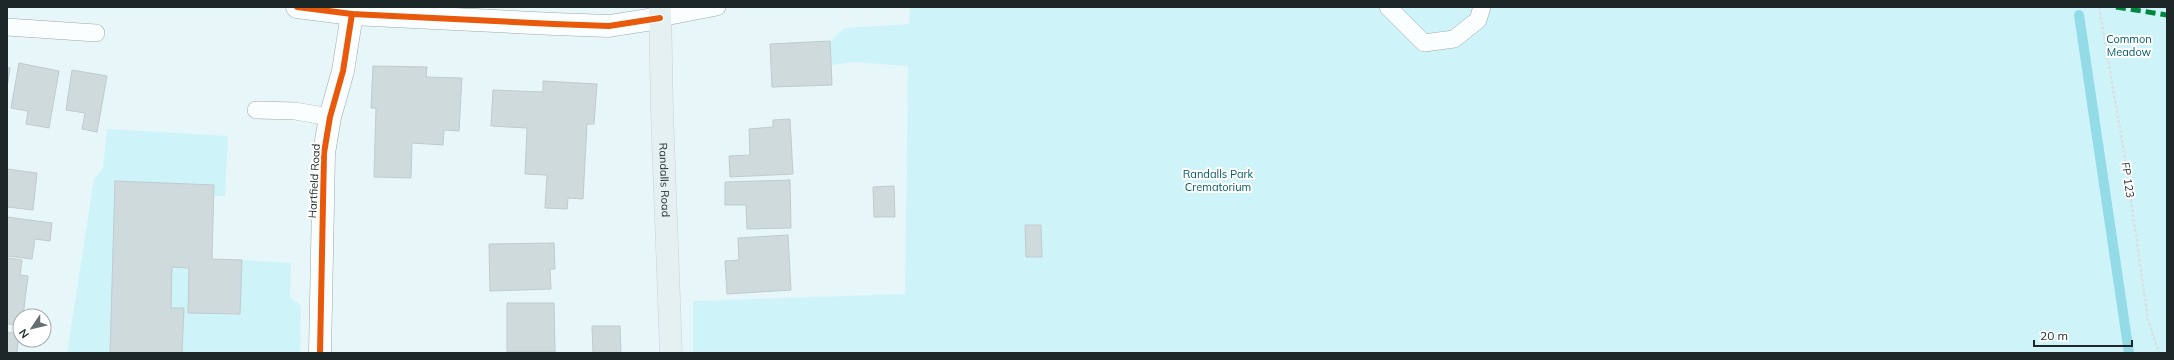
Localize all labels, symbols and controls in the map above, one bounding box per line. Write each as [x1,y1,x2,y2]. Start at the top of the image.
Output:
park label: Common Meadow [2106,32,2152,59]
street label: Randalls Road [656,142,673,217]
street label: Hartfield Road [305,143,323,219]
street label: FP 123 [2119,161,2137,199]
park label: Randalls Park Crematorium [1183,167,1254,194]
north arrow [12,308,52,348]
scale bar [2034,322,2132,348]
text: N [16,326,32,341]
text: 20 m [2040,328,2068,343]

